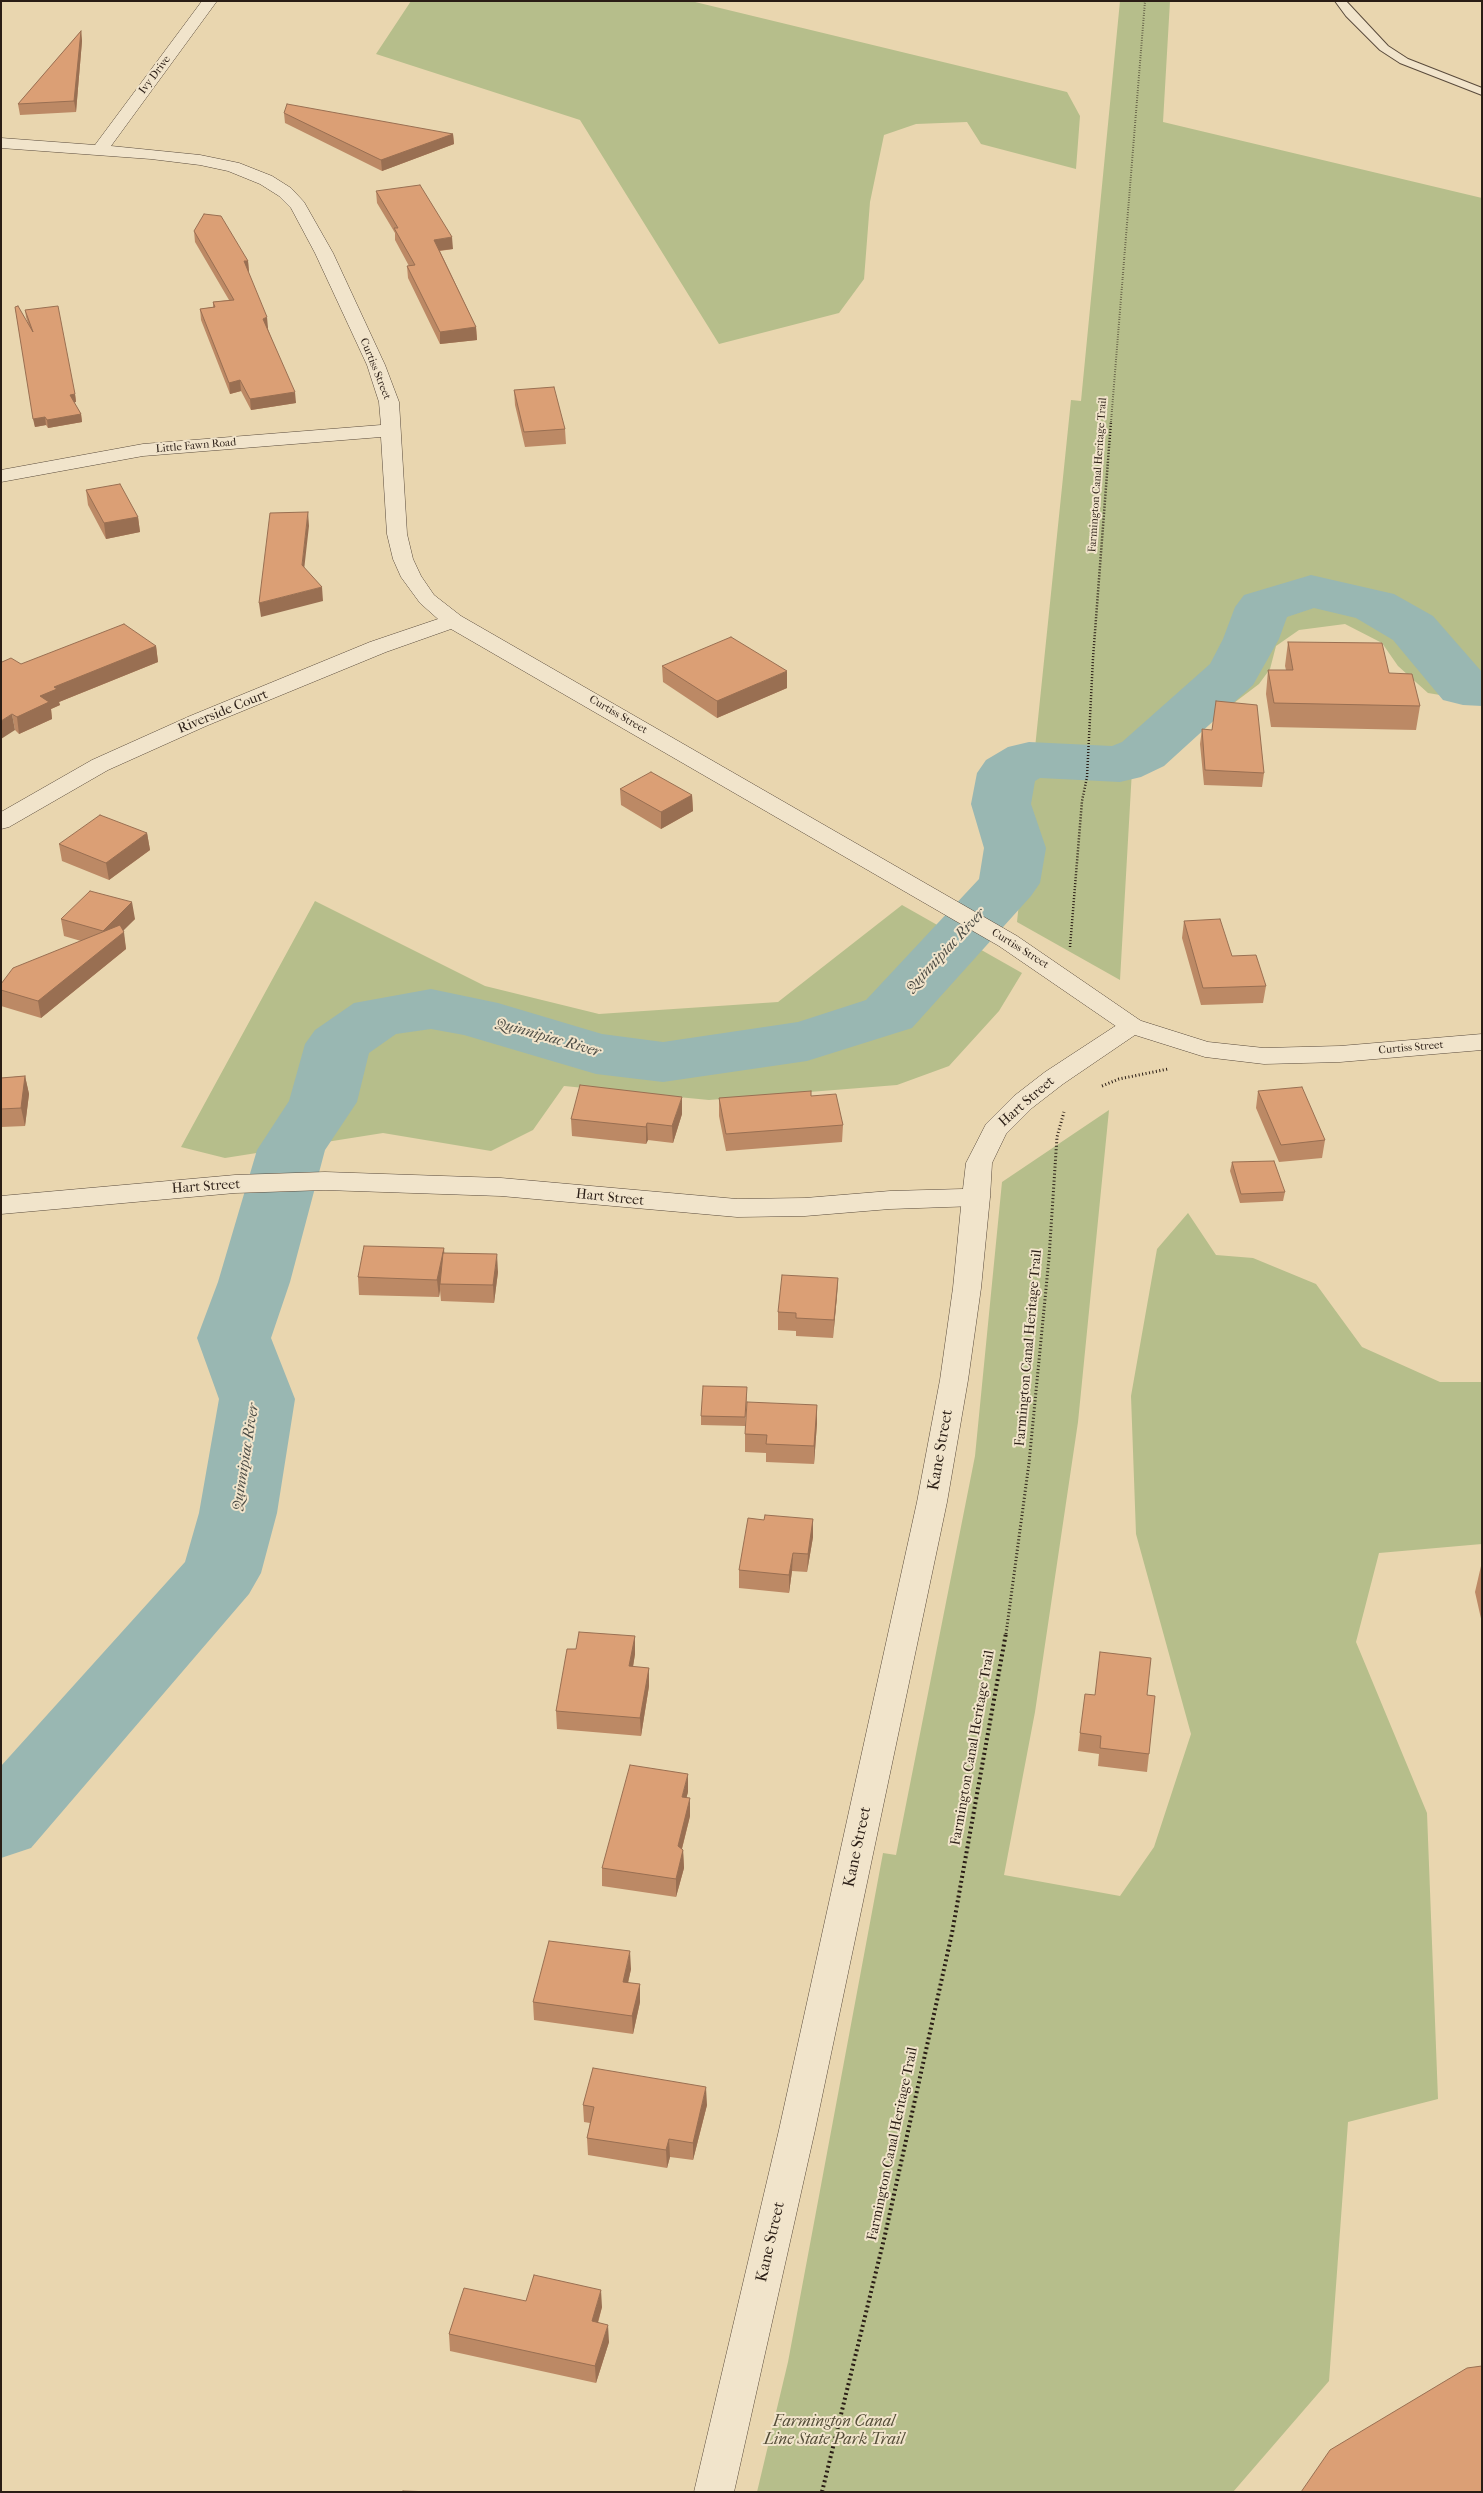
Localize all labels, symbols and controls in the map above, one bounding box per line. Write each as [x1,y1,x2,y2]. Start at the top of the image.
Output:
street label: Ivy Drive [136,53,174,97]
street label: Curtiss Street [357,336,393,402]
street label: Farmington Canal Heritage Trail [1086,397,1110,553]
street label: Little Fawn Road [155,436,237,456]
street label: Riverside Court [175,686,271,738]
street label: Curtiss Street [587,693,649,737]
water label: Quinnipiac River [903,905,989,997]
street label: Curtiss Street [989,926,1051,972]
water label: Quinnipiac River [493,1014,603,1062]
street label: Curtiss Street [1378,1039,1444,1057]
street label: Hart Street [996,1073,1058,1131]
street label: Hart Street [171,1176,241,1198]
street label: Hart Street [575,1186,645,1210]
street label: Farmington Canal Heritage Trail [1012,1249,1046,1447]
water label: Quinnipiac River [229,1402,263,1512]
street label: Kane Street [924,1408,958,1492]
street label: Farmington Canal Heritage Trail [948,1649,998,1847]
street label: Kane Street [840,1805,876,1889]
street label: Farmington Canal Heritage Trail [864,2046,922,2242]
street label: Kane Street [752,2200,790,2284]
park label: Farmington Canal Line State Park Trail [764,2412,904,2450]

